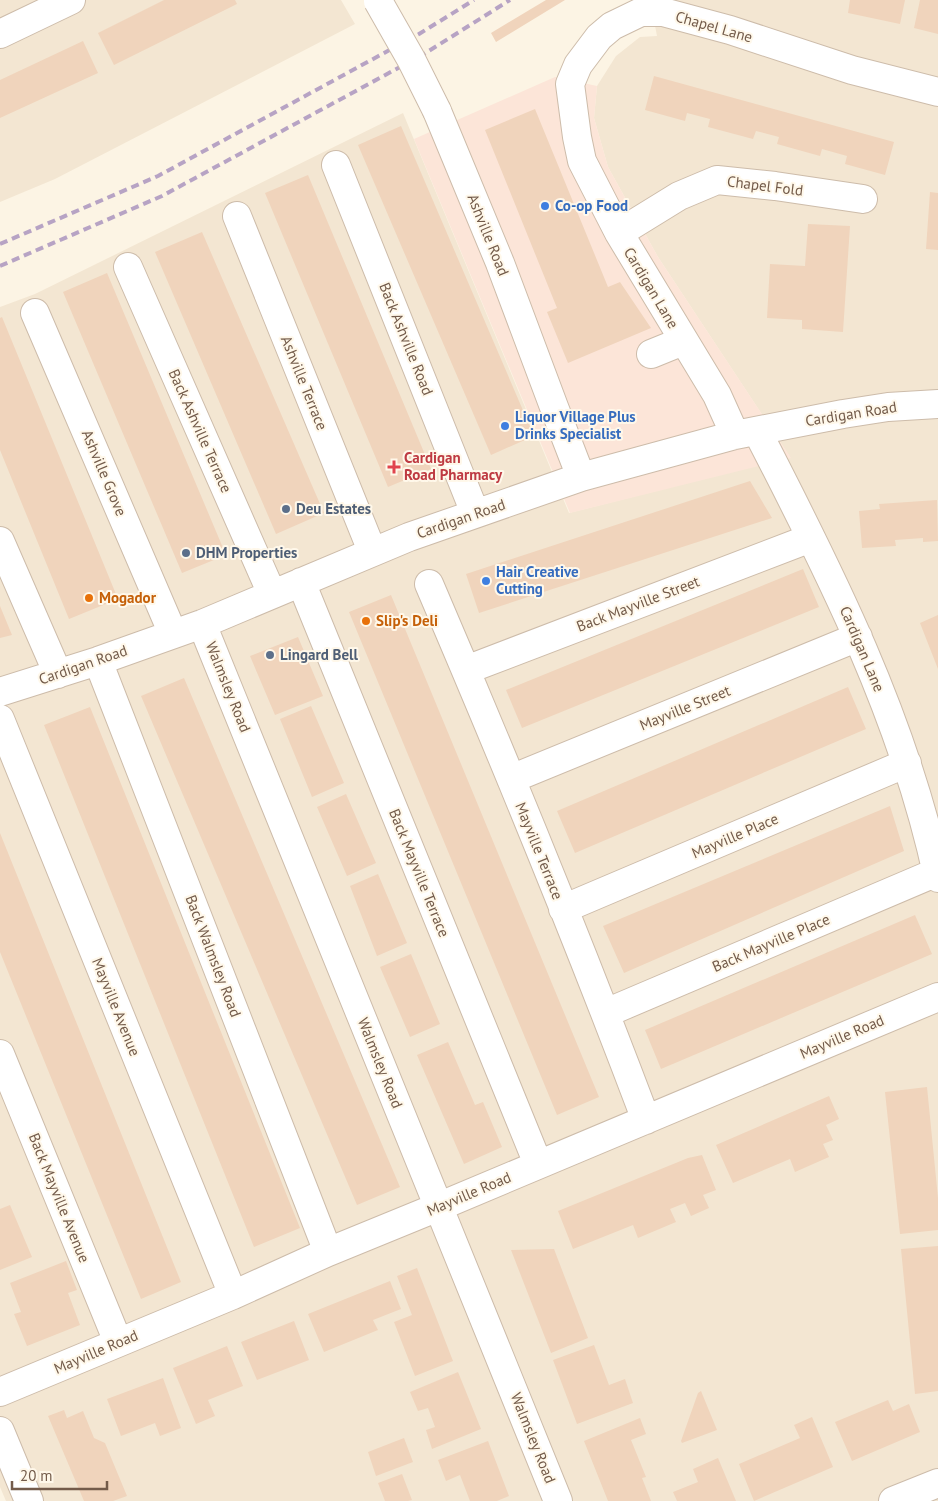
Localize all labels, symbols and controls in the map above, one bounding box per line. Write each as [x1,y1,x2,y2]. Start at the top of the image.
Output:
street label: Chapel Lane [674,6,755,47]
street label: Chapel Fold [726,171,804,200]
street label: Ashville Road [463,191,514,279]
place label: Co-op Food [555,196,628,215]
marker: Co-op Food [539,200,551,212]
street label: Cardigan Lane [620,244,683,332]
street label: Back Ashville Road [375,280,438,398]
street label: Ashville Terrace [277,333,332,433]
street label: Back Ashville Terrace [165,366,236,496]
street label: Cardigan Road [804,397,898,430]
place label: Liquor Village Plus Drinks Specialist [515,407,636,443]
marker: Liquor Village Plus Drinks Specialist [499,420,511,432]
street label: Ashville Grove [78,427,131,519]
place label: Cardigan Road Pharmacy [404,448,503,484]
marker: Cardigan Road Pharmacy [388,461,400,473]
street label: Cardigan Road [414,495,508,543]
place label: Deu Estates [296,499,371,518]
marker: Deu Estates [280,503,292,515]
place label: DHM Properties [196,543,297,562]
marker: DHM Properties [180,547,192,559]
place label: Hair Creative Cutting [496,562,579,598]
street label: Back Mayville Street [574,571,702,636]
marker: Hair Creative Cutting [480,575,492,587]
place label: Mogador [99,588,157,607]
marker: Mogador [83,592,95,604]
street label: Cardigan Lane [836,603,889,695]
place label: Slip's Deli [376,611,438,630]
marker: Slip's Deli [360,615,372,627]
street label: Walmsley Road [202,639,255,735]
street label: Cardigan Road [36,641,130,689]
place label: Lingard Bell [280,645,358,664]
marker: Lingard Bell [264,649,276,661]
street label: Mayville Street [637,681,733,734]
street label: Mayville Terrace [511,799,568,902]
street label: Back Mayville Terrace [385,806,454,940]
street label: Mayville Place [689,809,781,862]
street label: Back Walmsley Road [181,892,246,1020]
street label: Back Mayville Place [709,909,833,976]
street label: Mayville Avenue [88,955,145,1059]
street label: Mayville Road [797,1010,887,1063]
street label: Walmsley Road [354,1015,407,1111]
street label: Back Mayville Avenue [25,1130,94,1265]
street label: Mayville Road [424,1167,514,1220]
street label: Mayville Road [51,1325,141,1378]
street label: Walmsley Road [507,1390,560,1486]
scale bar [12,1458,108,1490]
text: 20 m [20,1466,53,1485]

